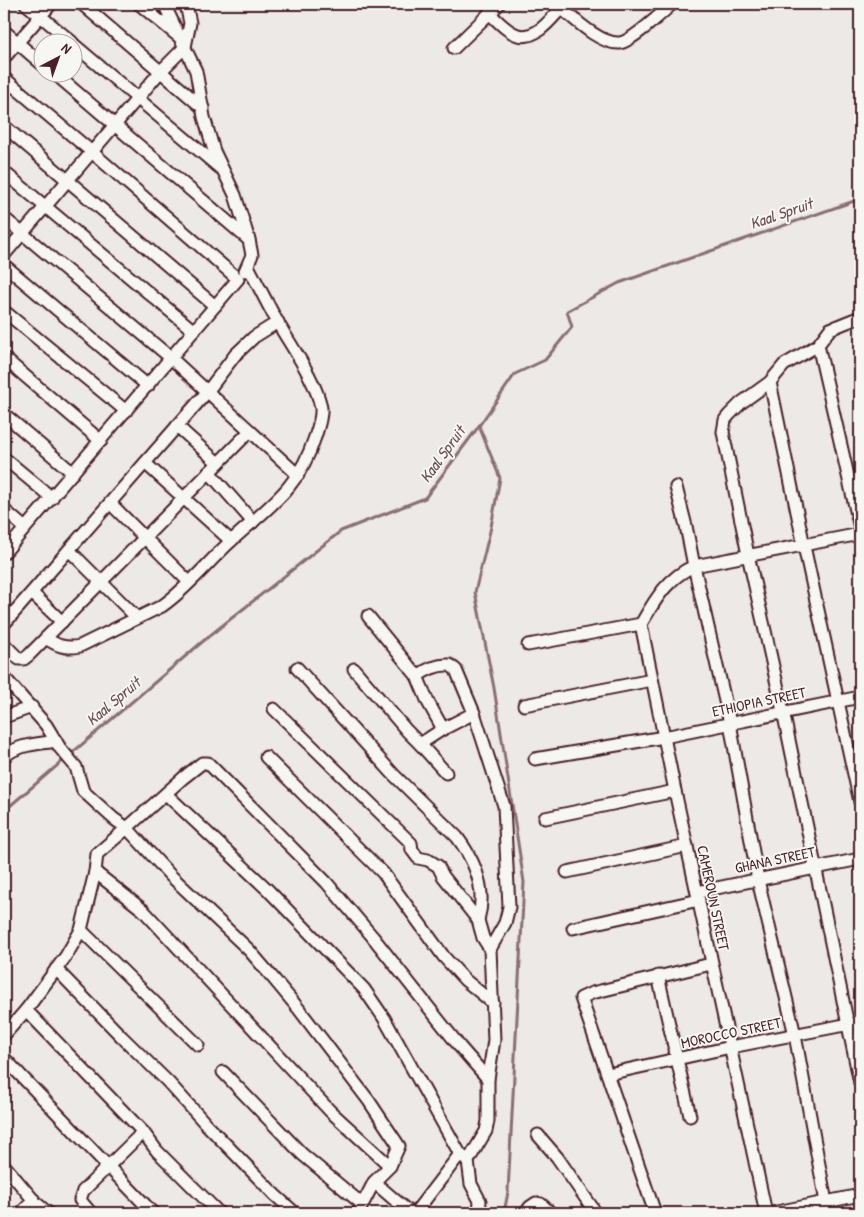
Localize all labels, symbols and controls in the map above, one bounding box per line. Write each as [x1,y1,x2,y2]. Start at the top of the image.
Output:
north arrow [32,32,82,82]
text: N [58,38,76,58]
water label: Kaal Spruit [747,191,818,234]
water label: Kaal Spruit [414,419,471,487]
water label: Kaal Spruit [81,670,147,730]
street label: ETHIOPIA STREET [710,681,809,722]
street label: GHANA STREET [733,841,818,878]
street label: CAMEROUN STREET [692,843,735,953]
street label: MOROCCO STREET [679,1011,784,1053]

